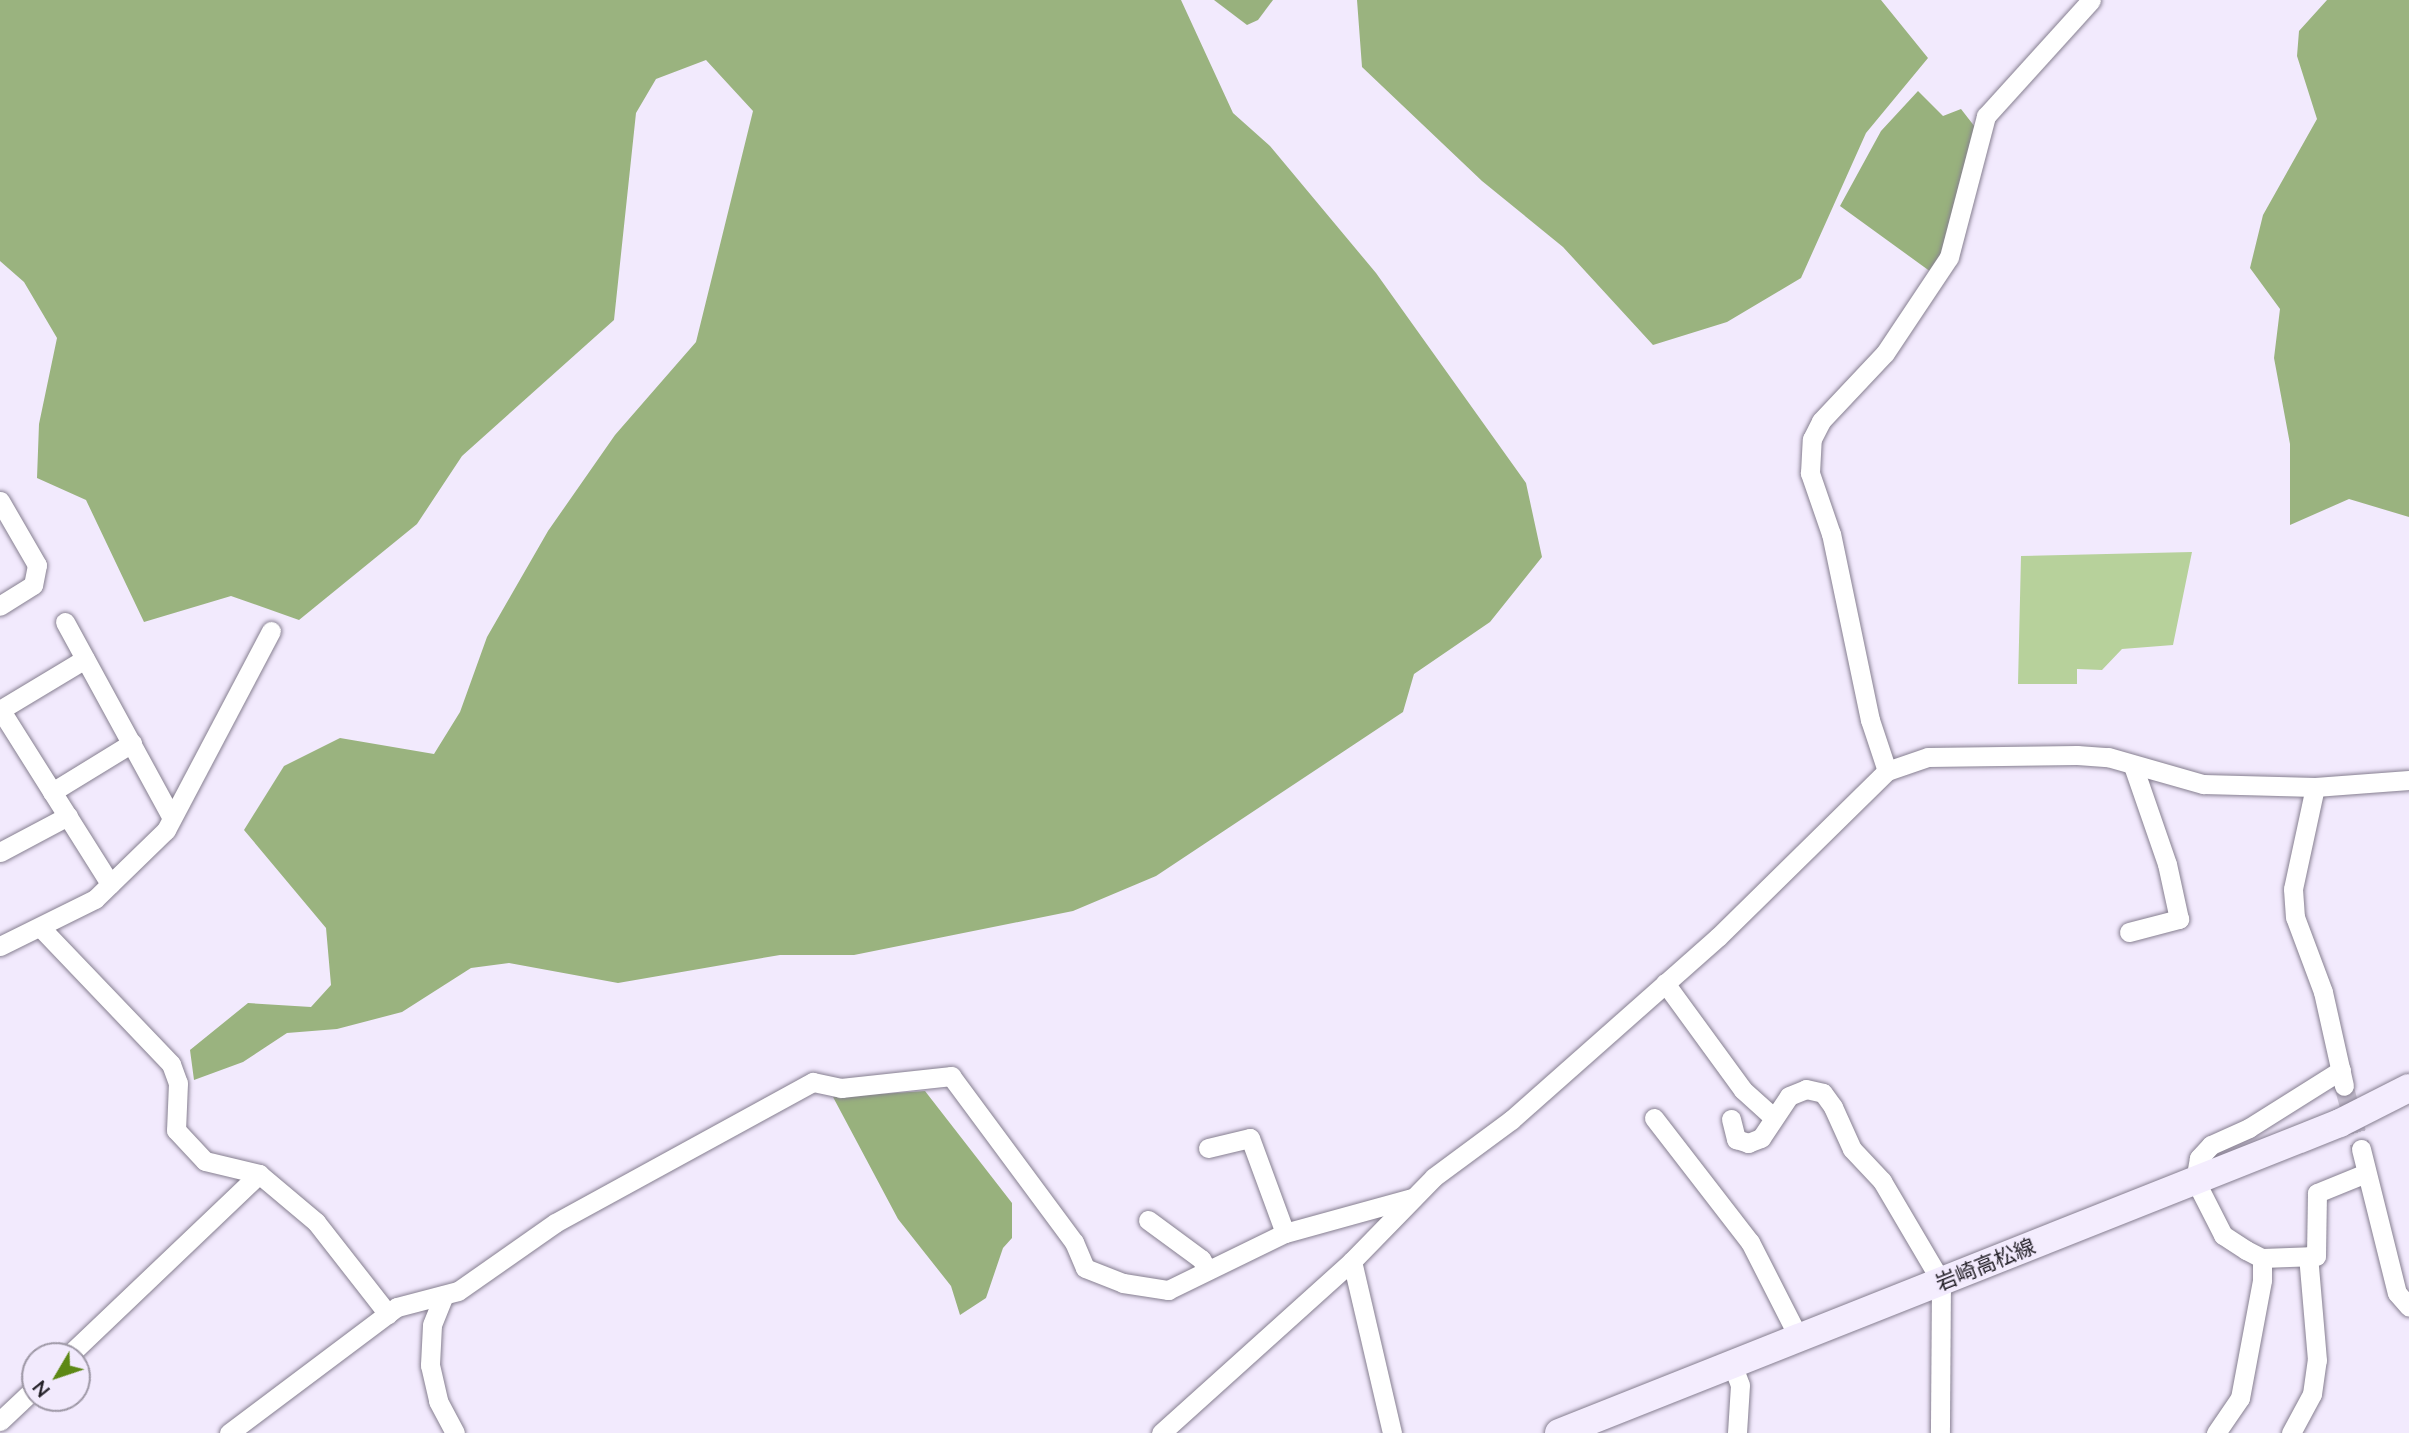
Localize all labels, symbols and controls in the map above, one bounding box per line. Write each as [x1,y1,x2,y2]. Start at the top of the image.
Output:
street label: 岩崎高松線 [1932,1233,2038,1295]
north arrow [21,1342,91,1412]
text: N [27,1376,54,1402]

